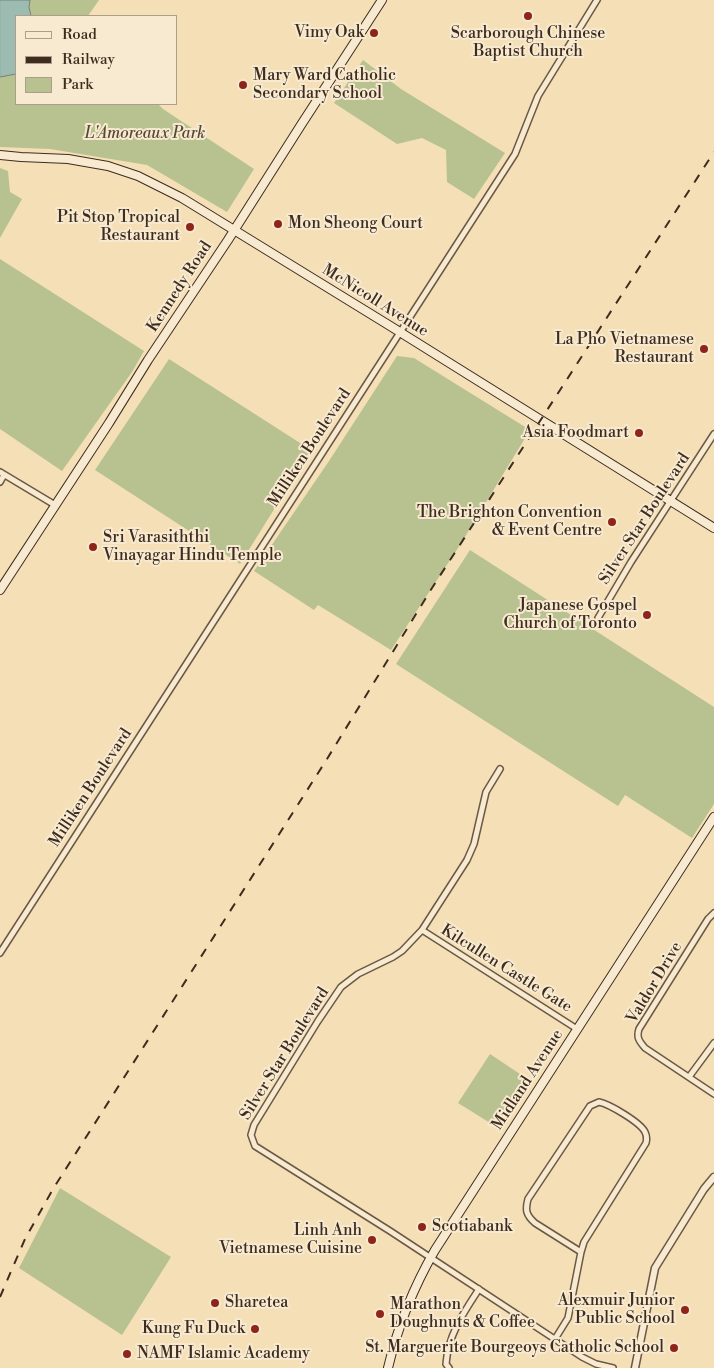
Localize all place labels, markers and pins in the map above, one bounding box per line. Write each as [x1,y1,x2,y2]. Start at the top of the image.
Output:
marker: Scarborough Chinese Baptist Church [522,10,534,22]
place label: Vimy Oak [294,23,364,43]
place label: Scarborough Chinese Baptist Church [451,24,605,62]
marker: Vimy Oak [368,27,380,39]
place label: Mary Ward Catholic Secondary School [253,66,396,104]
marker: Mary Ward Catholic Secondary School [237,79,249,91]
place label: Pit Stop Tropical Restaurant [57,208,180,246]
place label: Mon Sheong Court [288,214,423,234]
marker: Mon Sheong Court [272,218,284,230]
marker: Pit Stop Tropical Restaurant [184,221,196,233]
place label: La Pho Vietnamese Restaurant [555,330,694,368]
marker: La Pho Vietnamese Restaurant [698,343,710,355]
place label: Asia Foodmart [523,423,629,443]
marker: Asia Foodmart [633,427,645,439]
place label: The Brighton Convention & Event Centre [417,503,602,541]
marker: The Brighton Convention & Event Centre [606,516,618,528]
place label: Sri Varasiththi Vinayagar Hindu Temple [103,528,282,566]
marker: Sri Varasiththi Vinayagar Hindu Temple [87,541,99,553]
place label: Japanese Gospel Church of Toronto [504,596,637,634]
marker: Japanese Gospel Church of Toronto [641,609,653,621]
place label: Scotiabank [432,1217,512,1237]
place label: Linh Anh Vietnamese Cuisine [219,1221,362,1259]
marker: Scotiabank [416,1221,428,1233]
marker: Linh Anh Vietnamese Cuisine [366,1234,378,1246]
place label: Alexmuir Junior Public School [558,1291,675,1329]
place label: Sharetea [225,1293,288,1313]
place label: Marathon Doughnuts & Coffee [390,1295,535,1333]
marker: Sharetea [209,1297,221,1309]
marker: Alexmuir Junior Public School [679,1304,691,1316]
marker: Marathon Doughnuts & Coffee [374,1308,386,1320]
place label: Kung Fu Duck [142,1319,245,1339]
marker: Kung Fu Duck [249,1323,261,1335]
place label: St. Marguerite Bourgeoys Catholic School [365,1338,664,1358]
marker: St. Marguerite Bourgeoys Catholic School [668,1342,680,1354]
place label: NAMF Islamic Academy [137,1344,310,1364]
marker: NAMF Islamic Academy [121,1348,133,1360]

